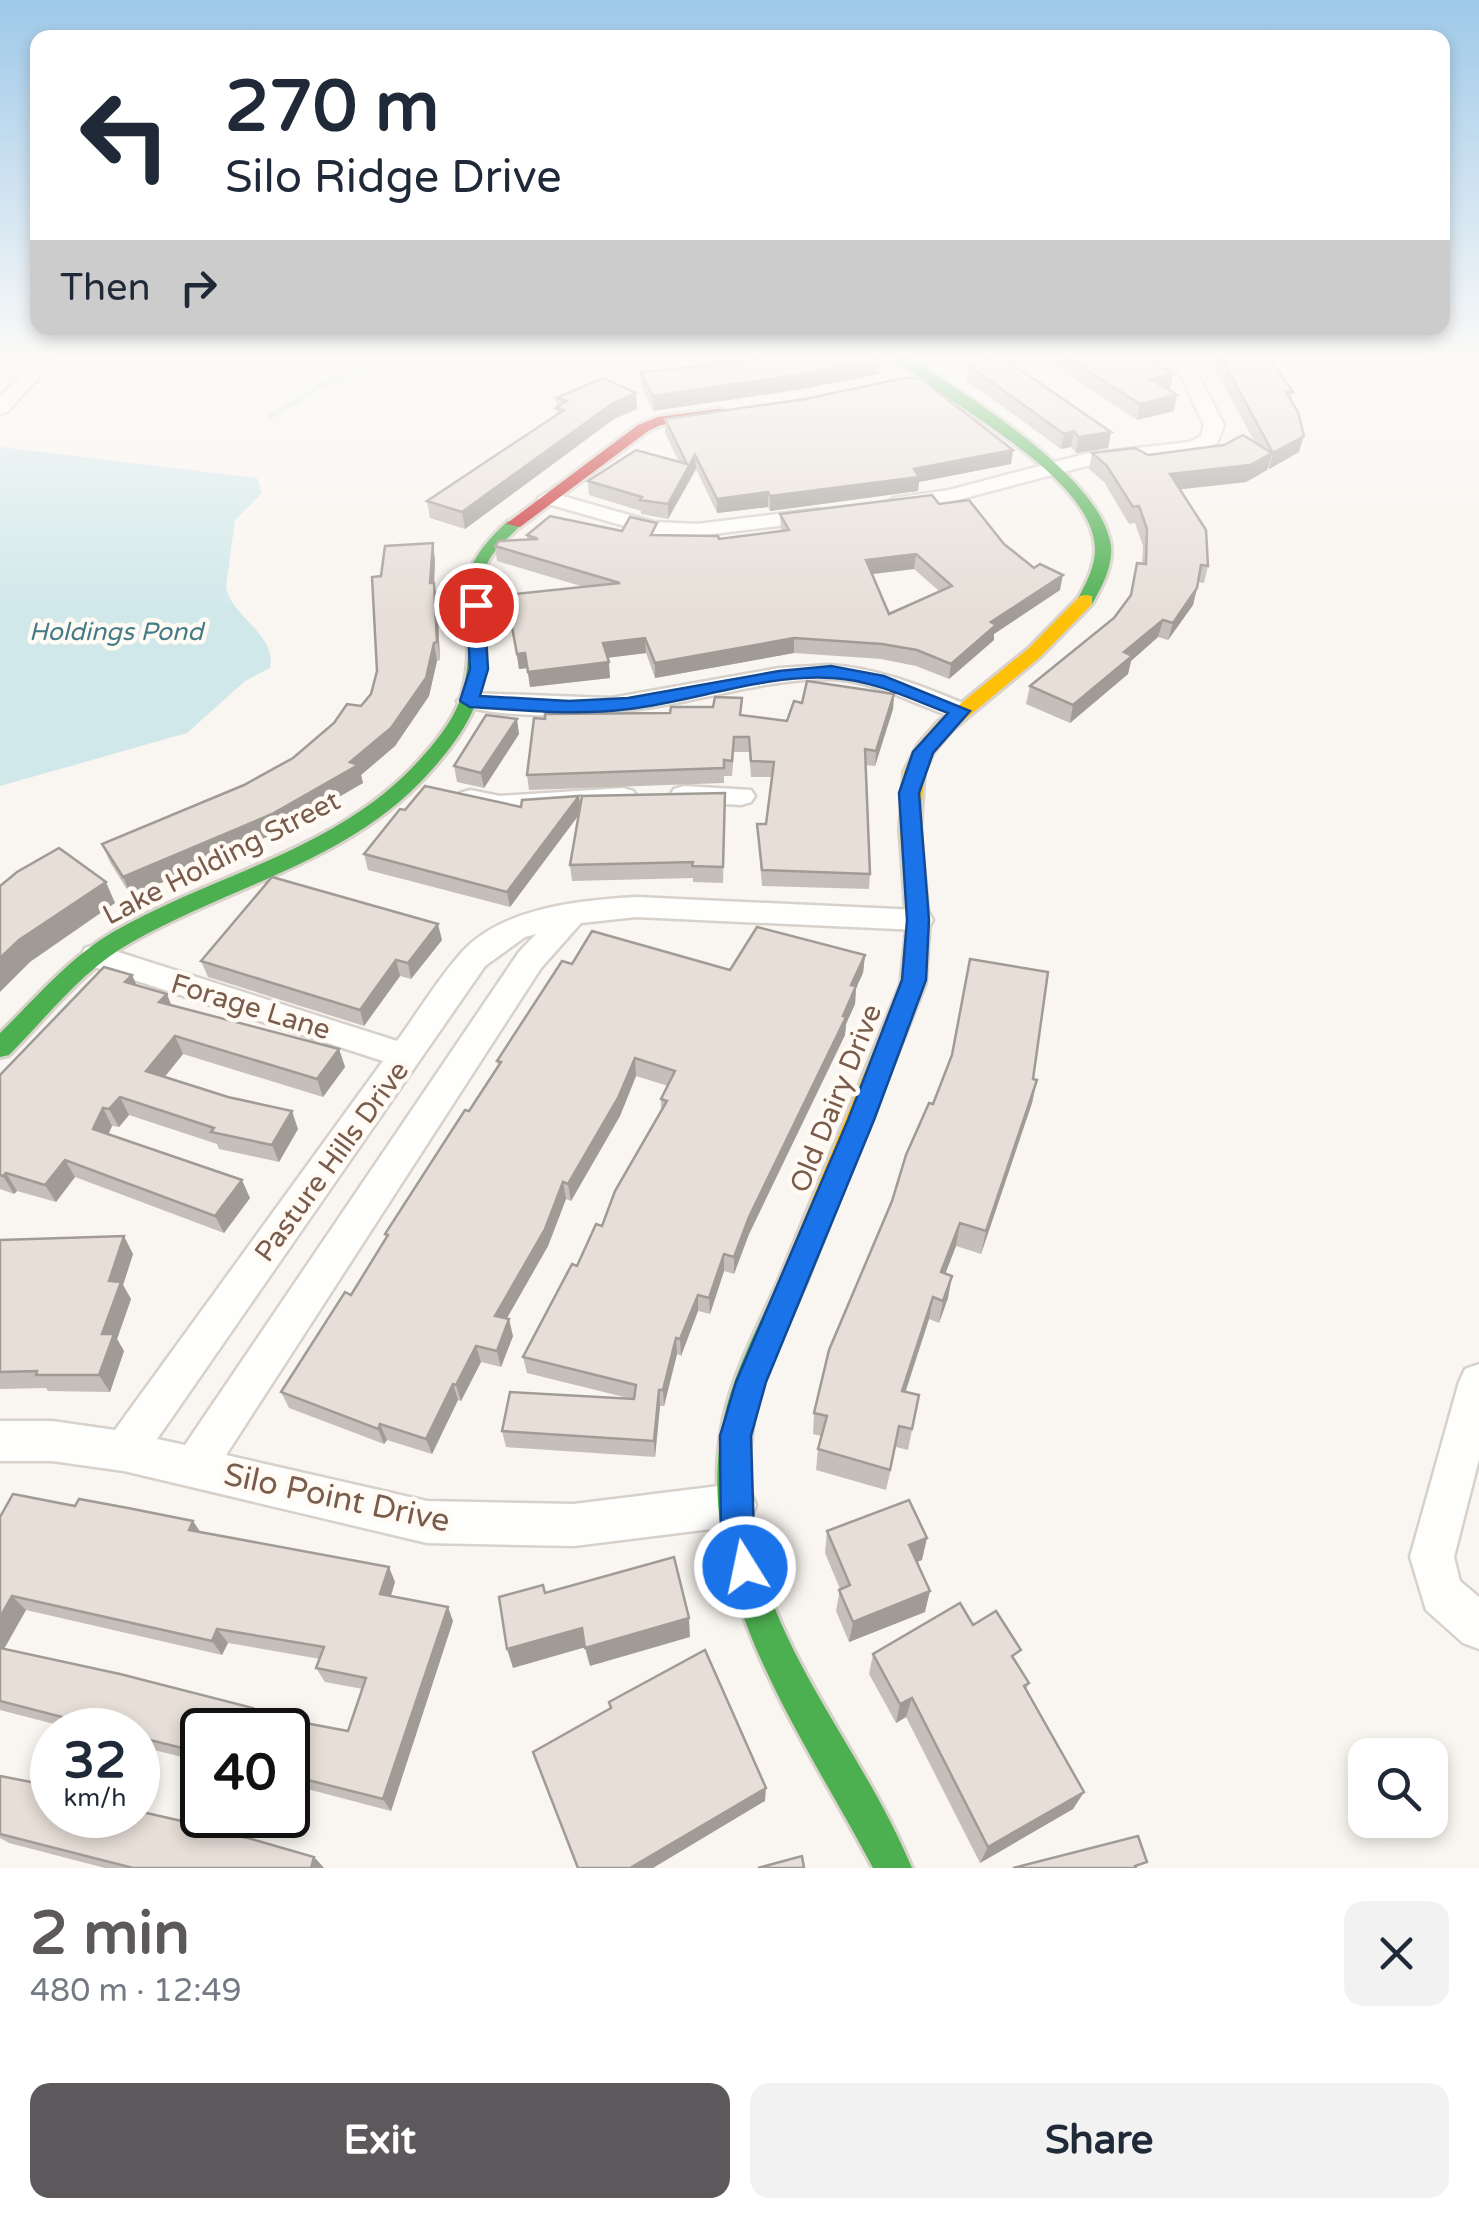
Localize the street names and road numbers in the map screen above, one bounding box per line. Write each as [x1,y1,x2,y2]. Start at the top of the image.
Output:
street label: Lake Holding Street [97,783,346,932]
street label: Forage Lane [167,967,335,1047]
street label: Old Dairy Drive [783,999,889,1197]
street label: Pasture Hills Drive [248,1055,416,1269]
street label: Silo Point Drive [220,1455,453,1540]

